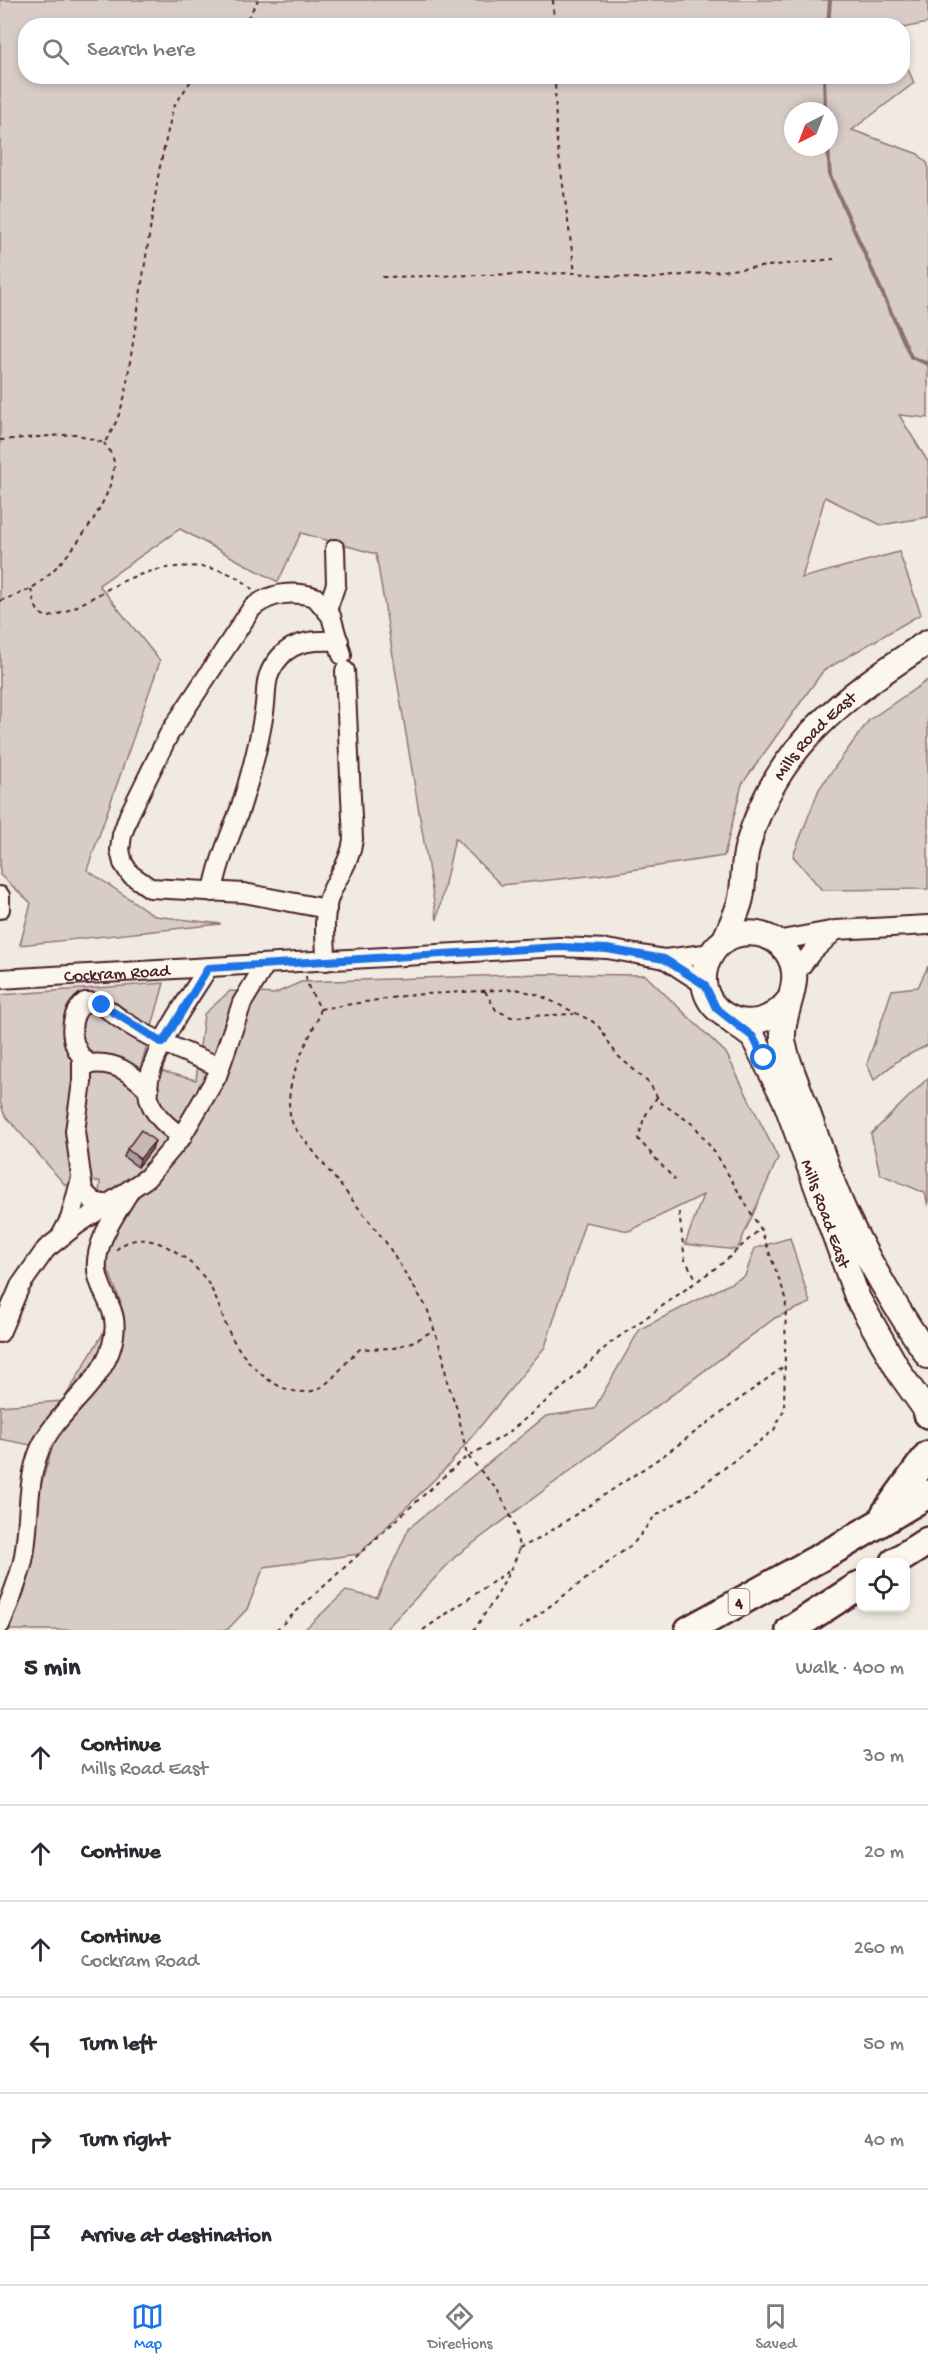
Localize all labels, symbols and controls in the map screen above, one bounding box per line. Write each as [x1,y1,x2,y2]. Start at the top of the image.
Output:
search box [18,18,910,84]
icon: search [39,35,72,68]
text: Search here [87,38,195,64]
north arrow [784,102,838,156]
street label: Mills Road East [770,687,863,785]
street label: Cockram Road [63,961,172,988]
route end [88,991,114,1017]
route start [750,1044,776,1070]
street label: Mills Road East [795,1157,854,1273]
map controls [856,1558,910,1612]
button: locate [856,1558,910,1612]
road number: 4 [728,1589,750,1615]
text: 5 min [24,1654,80,1685]
text: Walk · 400 m [796,1658,904,1681]
text: Continue [81,1733,161,1759]
icon: ahead [24,1741,57,1774]
text: 30 m [863,1746,904,1769]
text: Mills Road East [81,1759,208,1782]
icon: ahead [24,1837,57,1870]
text: Continue [81,1840,161,1866]
text: 20 m [864,1842,904,1865]
text: Continue [81,1925,161,1951]
icon: ahead [24,1933,57,1966]
text: 260 m [854,1938,904,1961]
text: Cockram Road [81,1951,199,1974]
icon: left [24,2029,57,2062]
text: Turn left [81,2032,155,2058]
text: 50 m [863,2034,904,2057]
icon: right [24,2125,57,2158]
text: Turn right [81,2128,169,2154]
text: 40 m [864,2130,904,2153]
icon: arrive [24,2221,57,2254]
text: Arrive at destination [81,2224,271,2250]
tab: Map [131,2300,164,2355]
tab: Directions [427,2300,493,2355]
tab: Saved [755,2300,796,2355]

